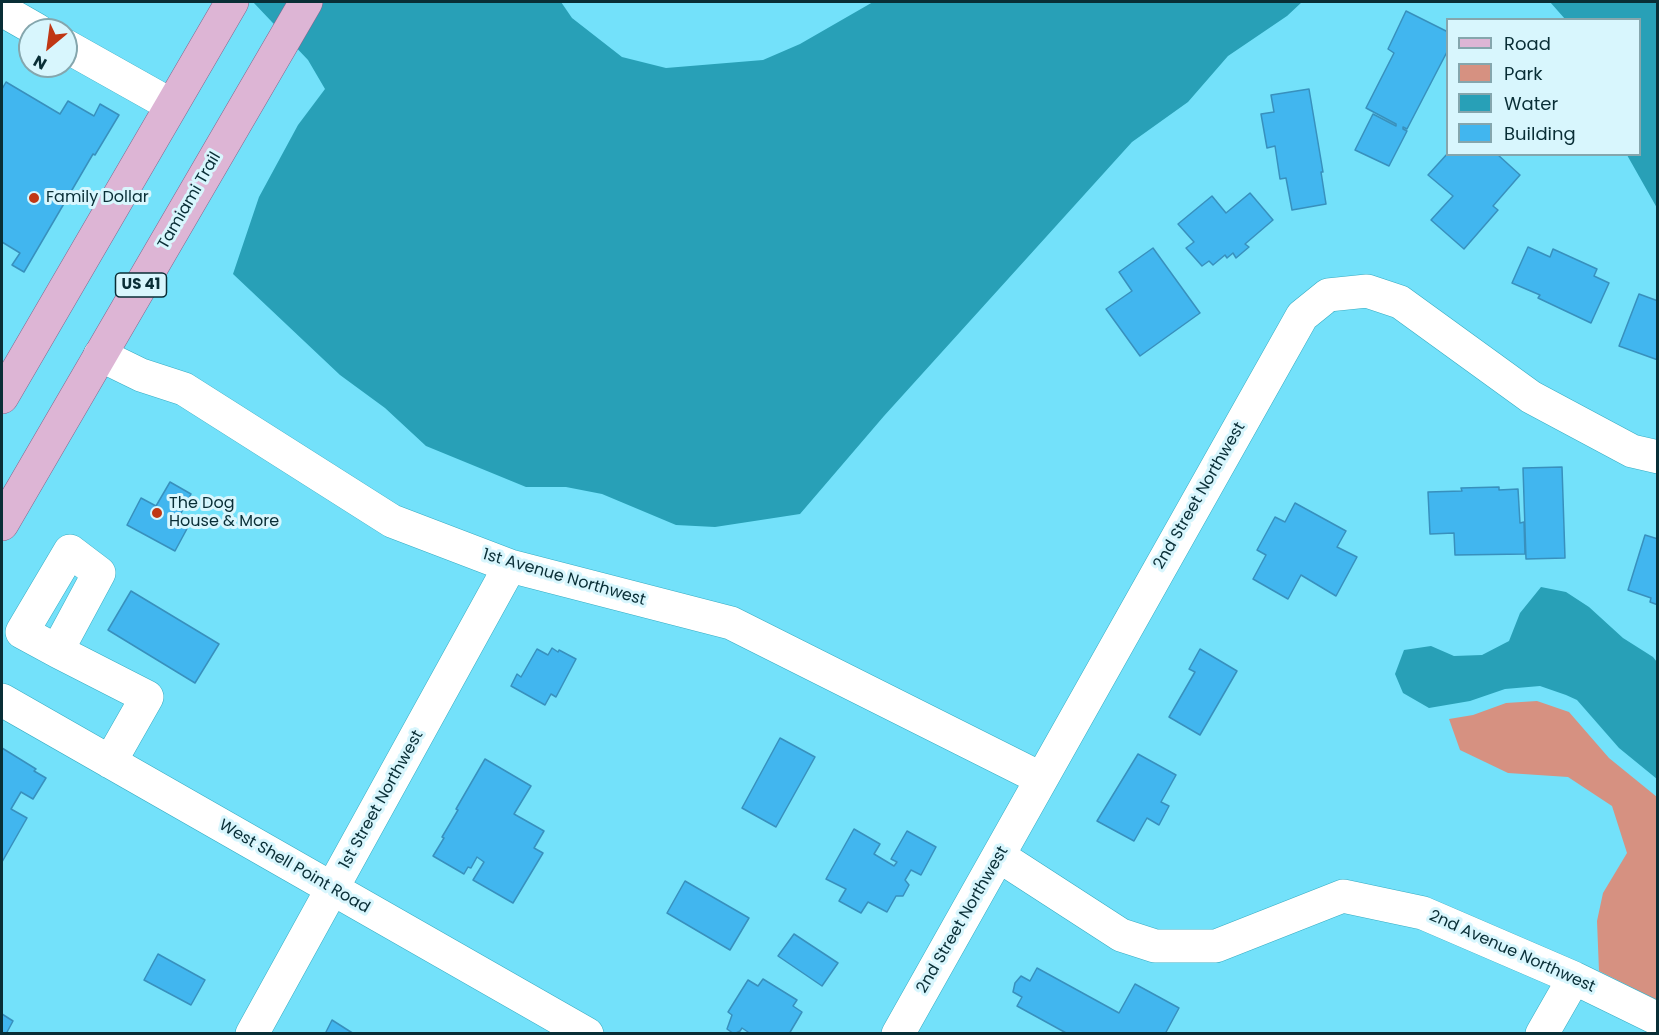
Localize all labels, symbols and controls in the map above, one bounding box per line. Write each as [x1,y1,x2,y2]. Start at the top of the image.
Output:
north arrow [18,18,78,78]
legend [1446,18,1641,156]
text: Road [1504,31,1551,56]
text: N [29,49,51,75]
text: Park [1504,61,1543,86]
text: Water [1504,91,1558,116]
text: Building [1504,121,1576,146]
street label: Tamiami Trail [155,149,225,253]
place label: Family Dollar [46,188,149,208]
marker: Family Dollar [27,191,41,205]
road number: US 41 [116,273,166,297]
street label: 2nd Street Northwest [1150,419,1250,573]
place label: The Dog House & More [169,494,279,532]
marker: The Dog House & More [150,506,164,520]
street label: 1st Avenue Northwest [480,546,648,610]
street label: 1st Street Northwest [336,727,428,873]
street label: West Shell Point Road [215,816,373,918]
street label: 2nd Street Northwest [913,843,1013,997]
street label: 2nd Avenue Northwest [1426,907,1598,997]

